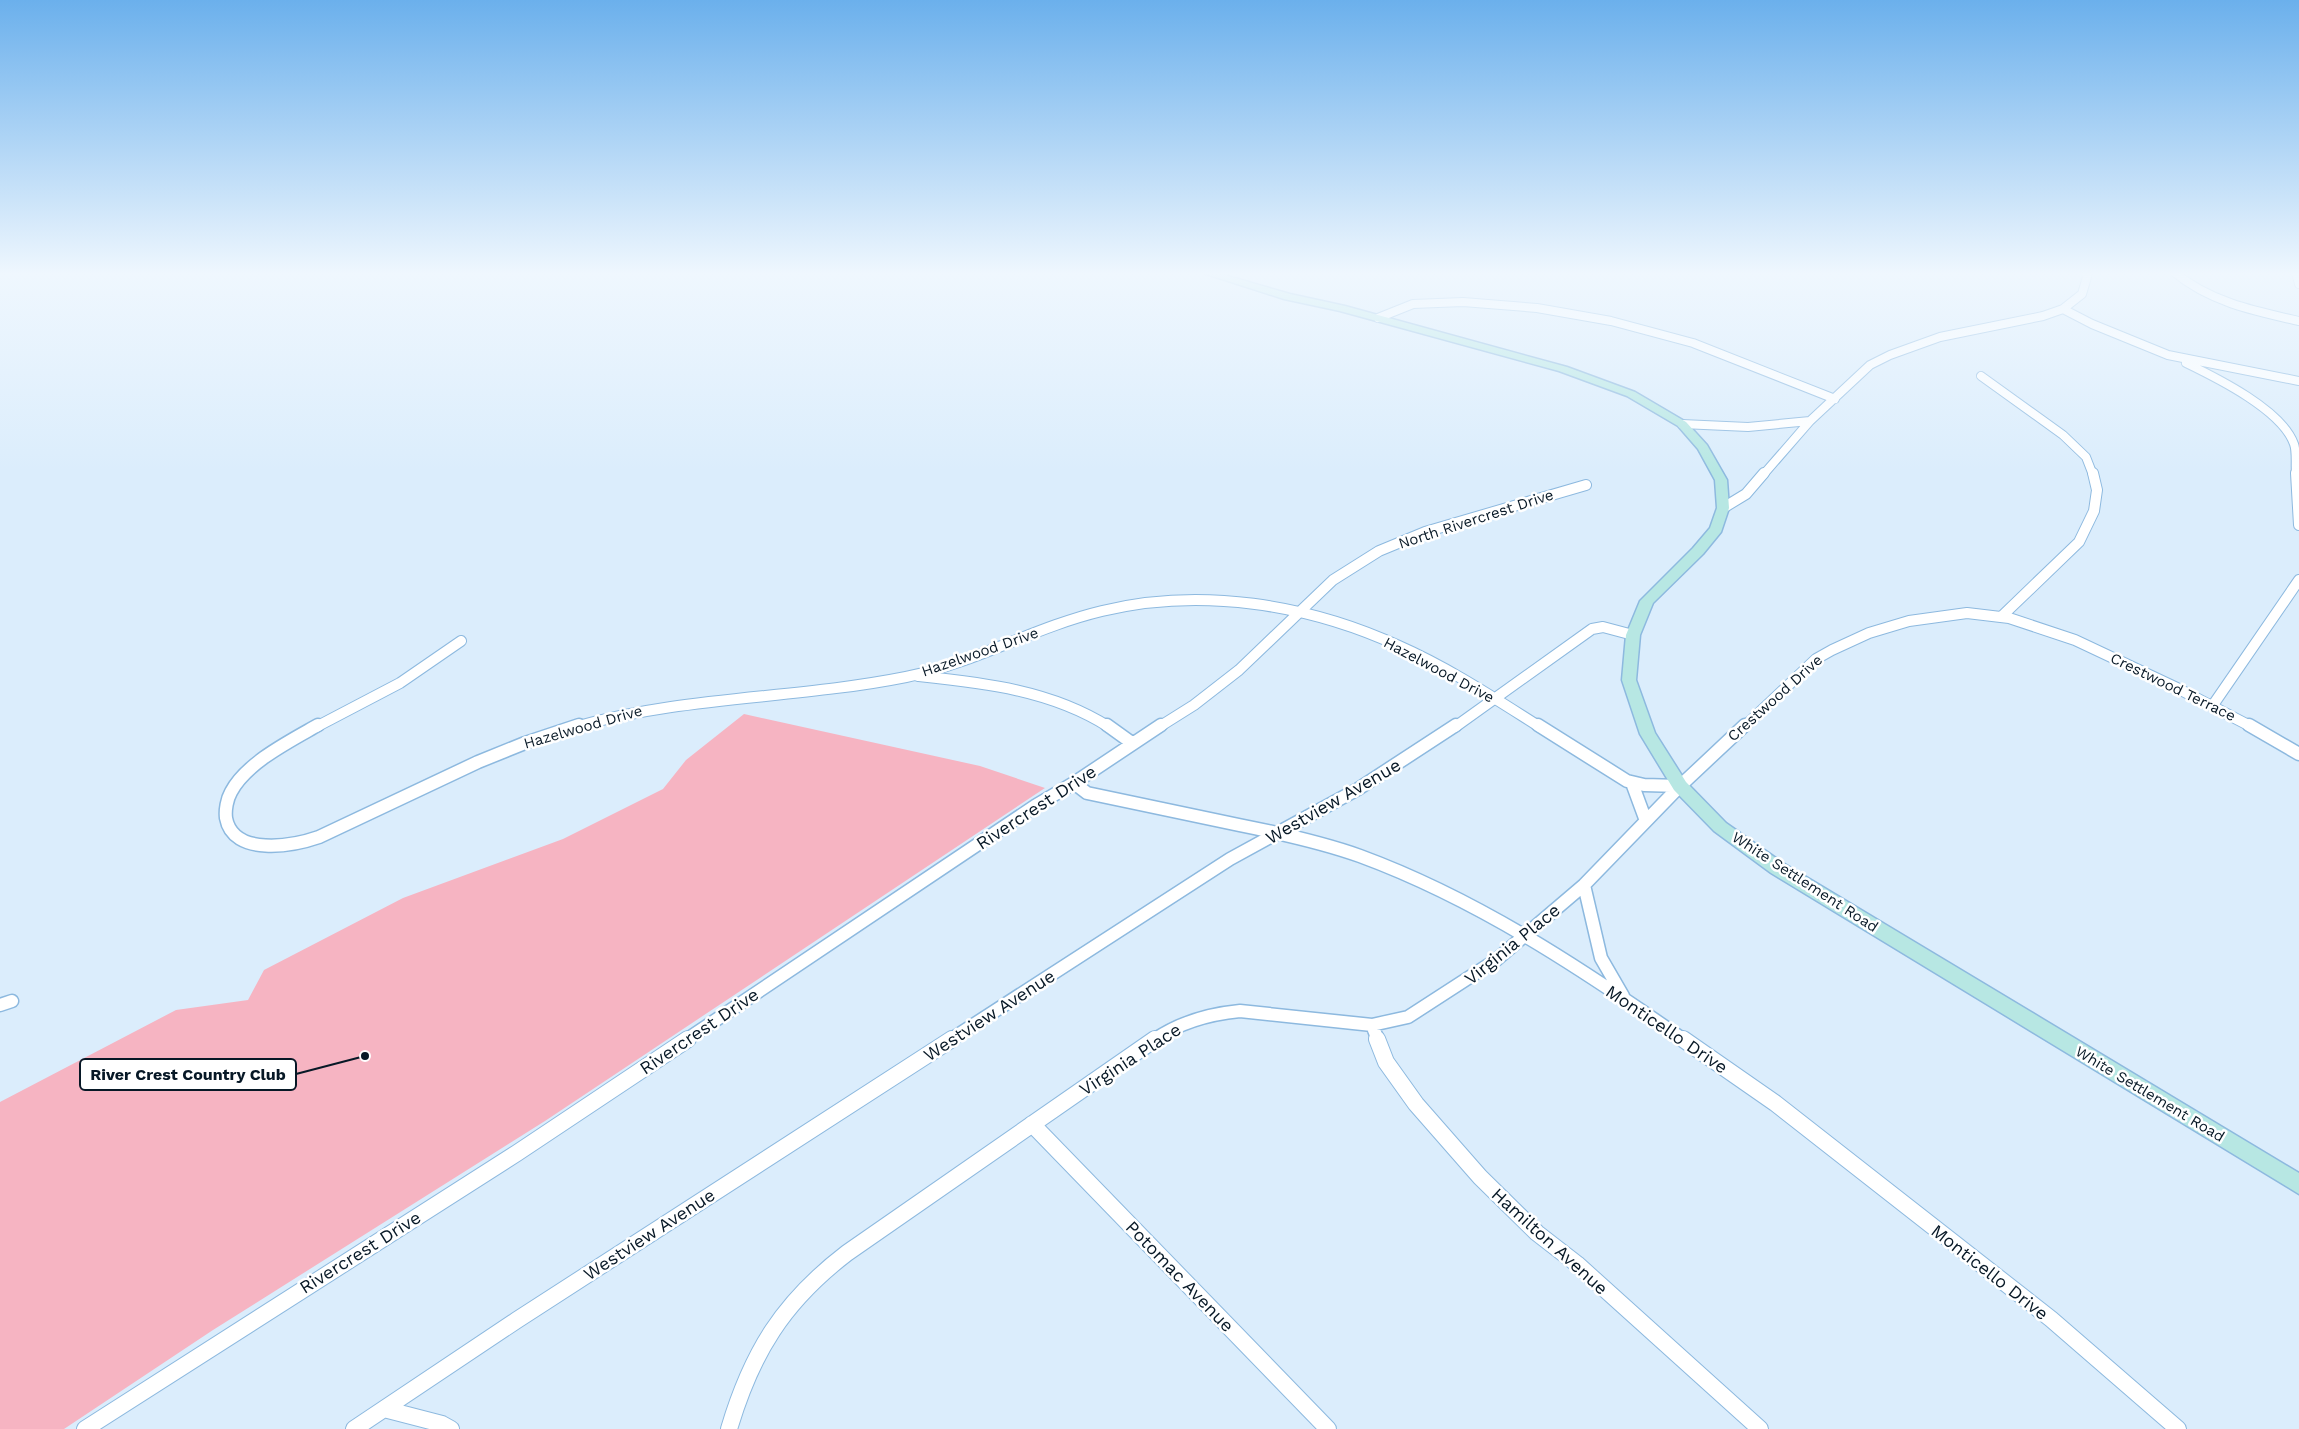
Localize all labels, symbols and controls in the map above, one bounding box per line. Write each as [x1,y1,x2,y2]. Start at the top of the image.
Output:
street label: North Rivercrest Drive [1396,485,1556,553]
street label: Hazelwood Drive [919,624,1041,680]
street label: Hazelwood Drive [1381,633,1497,707]
street label: Crestwood Terrace [2107,649,2239,725]
street label: Crestwood Drive [1724,651,1826,745]
street label: Hazelwood Drive [522,701,644,753]
street label: Westview Avenue [1262,754,1404,848]
street label: Rivercrest Drive [972,760,1100,854]
street label: White Settlement Road [1728,828,1882,936]
street label: Virginia Place [1460,899,1564,989]
street label: Westview Avenue [919,965,1059,1065]
street label: Monticello Drive [1602,980,1732,1078]
street label: Rivercrest Drive [636,983,762,1079]
street label: Virginia Place [1075,1018,1185,1100]
street label: White Settlement Road [2072,1042,2228,1146]
callout: River Crest Country Club [80,1059,296,1090]
text: River Crest Country Club [90,1065,286,1084]
street label: Hamilton Avenue [1488,1183,1612,1299]
street label: Westview Avenue [579,1184,719,1284]
street label: Rivercrest Drive [296,1206,424,1298]
street label: Potomac Avenue [1122,1216,1238,1336]
street label: Monticello Drive [1927,1220,2053,1324]

